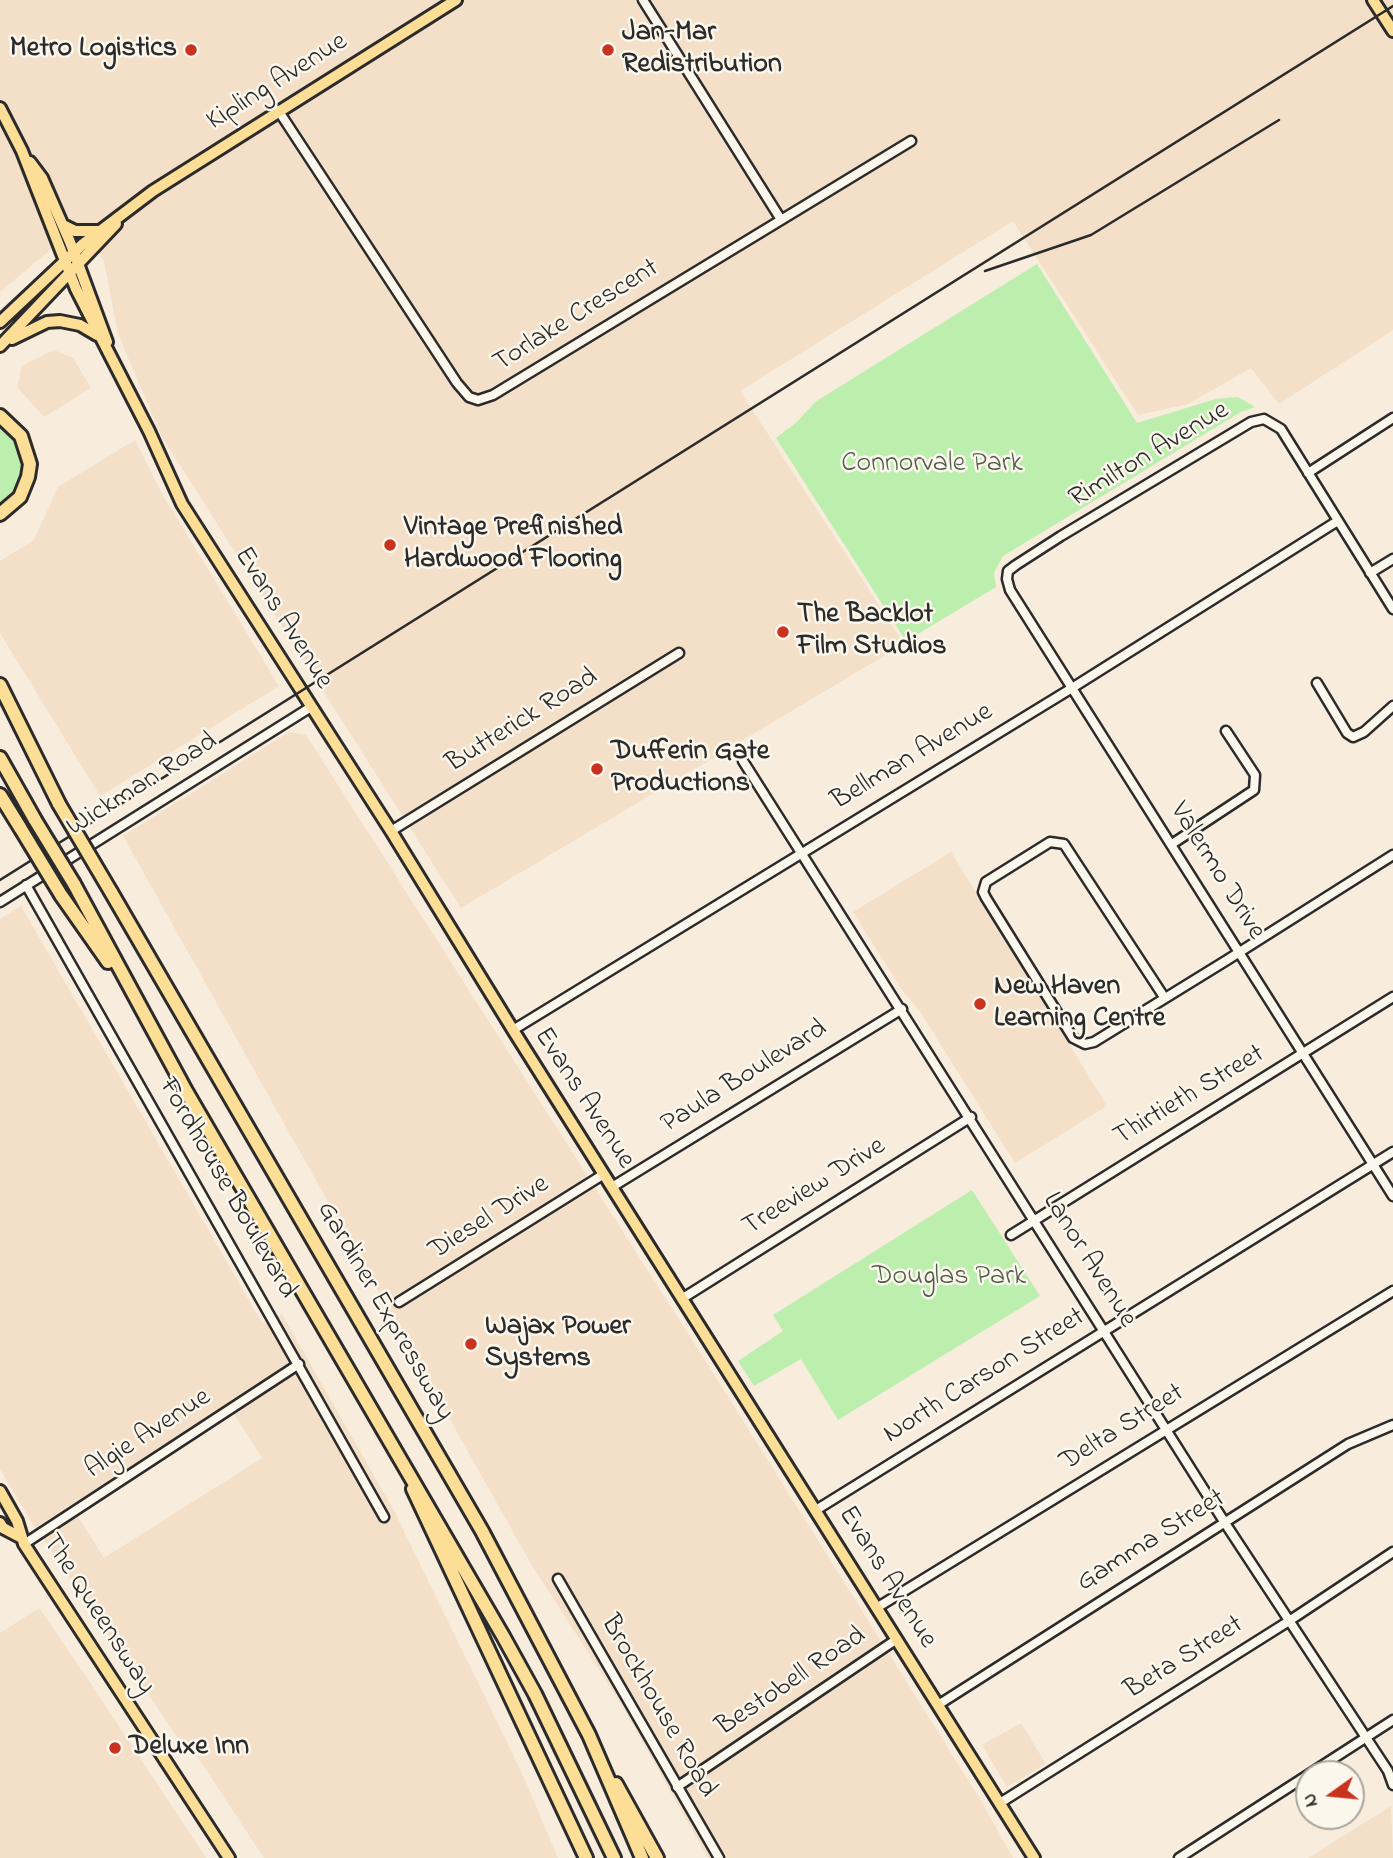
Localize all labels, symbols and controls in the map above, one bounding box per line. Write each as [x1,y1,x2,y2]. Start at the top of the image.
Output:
place label: Jan-Mar Redistribution [622,17,782,83]
street label: Kipling Avenue [201,26,355,140]
place label: Metro Logistics [10,33,177,67]
marker: Metro Logistics [183,42,199,58]
marker: Jan-Mar Redistribution [600,42,616,58]
street label: Torlake Crescent [488,253,666,381]
street label: Rimilton Avenue [1064,395,1236,517]
park label: Connorvale Park [841,448,1023,482]
place label: Vintage Prefinished Hardwood Flooring [404,512,623,578]
marker: Vintage Prefinished Hardwood Flooring [382,537,398,553]
street label: Evans Avenue [225,542,339,696]
place label: The Backlot Film Studios [797,599,947,665]
marker: The Backlot Film Studios [775,624,791,640]
street label: Butterick Road [441,662,605,782]
street label: Bellman Avenue [826,697,1000,819]
street label: Wickman Road [61,726,225,846]
place label: Dufferin Gate Productions [611,736,769,802]
marker: Dufferin Gate Productions [589,761,605,777]
street label: Valermo Drive [1160,797,1272,947]
place label: New Haven Learning Centre [994,971,1165,1037]
marker: New Haven Learning Centre [972,996,988,1012]
street label: Paula Boulevard [656,1014,834,1142]
street label: Evans Avenue [525,1022,641,1176]
street label: Thirtieth Street [1108,1039,1272,1155]
street label: Fordhouse Boulevard [149,1073,303,1305]
street label: Treeview Drive [737,1131,893,1245]
street label: Diesel Drive [424,1169,556,1269]
street label: Lanor Avenue [1033,1187,1143,1335]
street label: Gardiner Expressway [308,1196,460,1428]
park label: Douglas Park [872,1261,1026,1295]
street label: North Carson Street [878,1301,1092,1453]
place label: Wajax Power Systems [485,1311,631,1377]
marker: Wajax Power Systems [463,1336,479,1352]
street label: Delta Street [1055,1378,1191,1480]
street label: Algie Avenue [80,1382,218,1488]
street label: Gamma Street [1072,1483,1232,1601]
street label: Evans Avenue [829,1501,943,1655]
street label: The Queensway [33,1528,161,1702]
street label: Beta Street [1120,1609,1250,1709]
street label: Brockhouse Road [591,1610,723,1804]
street label: Bestobell Road [711,1621,873,1745]
place label: Deluxe Inn [129,1731,249,1765]
marker: Deluxe Inn [107,1740,123,1756]
north arrow [1295,1760,1365,1830]
text: N [1296,1790,1326,1810]

